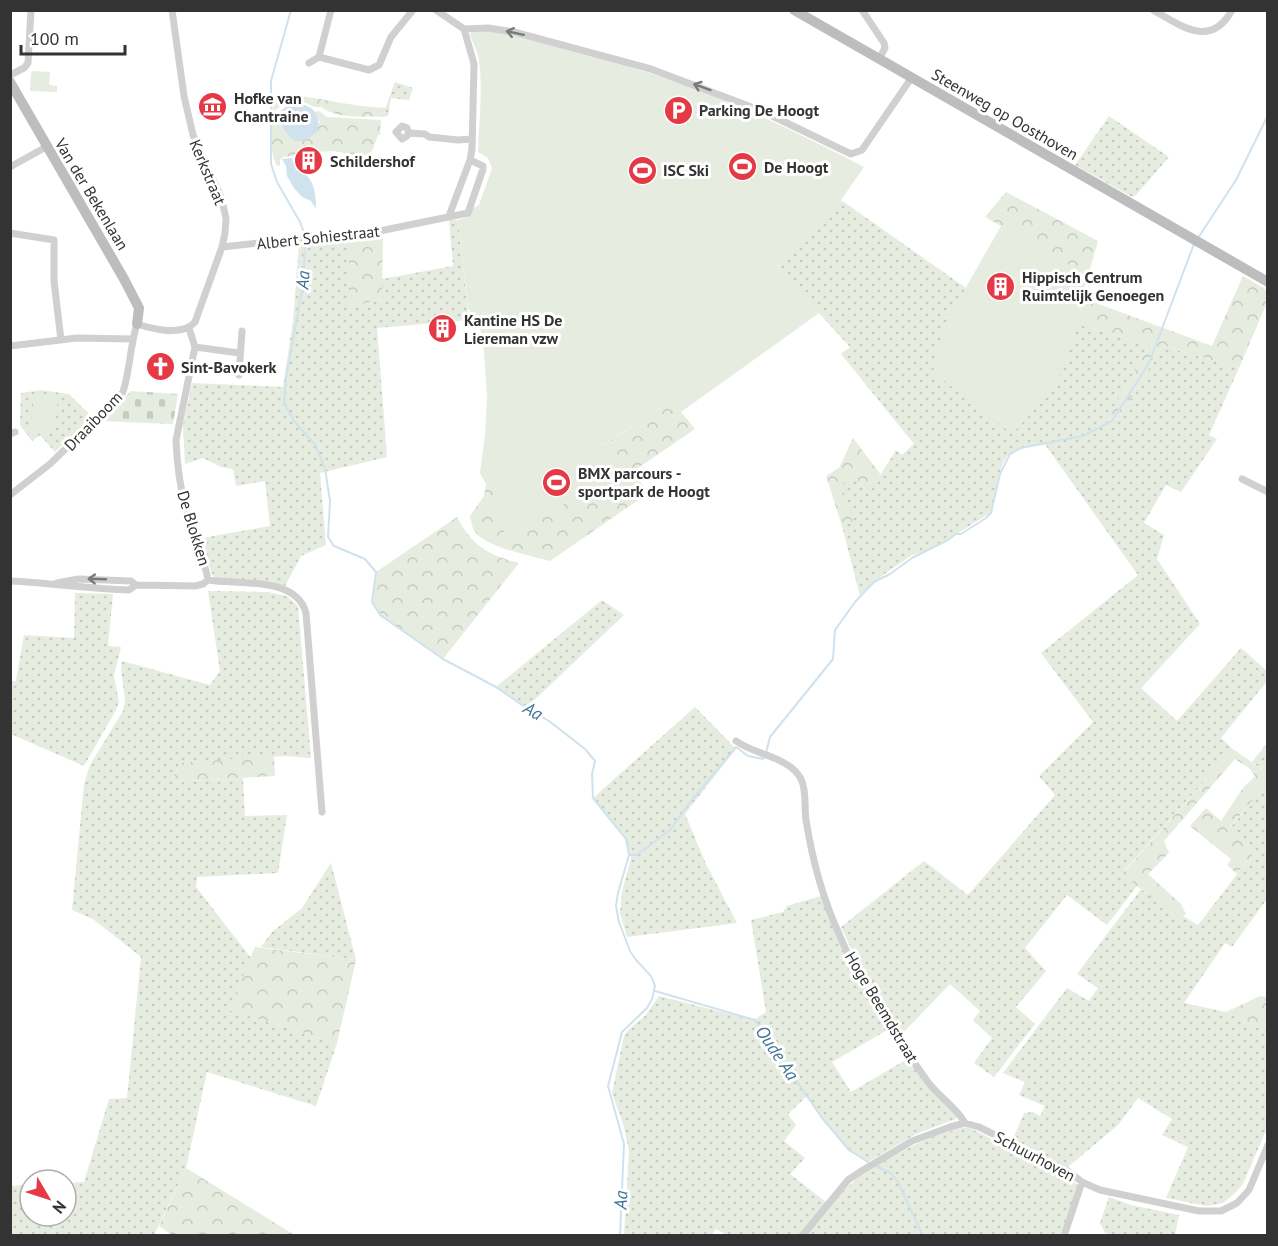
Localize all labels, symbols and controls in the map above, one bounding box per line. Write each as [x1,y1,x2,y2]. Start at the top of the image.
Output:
scale bar [21,18,124,56]
text: 100 m [30,27,79,50]
one-way arrow [506,27,525,38]
street label: Steenweg op Oosthoven [928,64,1082,164]
one-way arrow [693,80,712,91]
place label: Hofke van Chantraine [234,88,309,126]
museum icon: Hofke van Chantraine [197,91,229,123]
parking icon: Parking De Hoogt [662,94,694,126]
place label: Parking De Hoogt [699,100,819,120]
street label: Van der Bekenlaan [50,134,133,254]
street label: Kerkstraat [185,136,231,208]
building icon: Schildershof [293,145,325,177]
place label: Schildershof [330,151,415,171]
sports icon: De Hoogt [727,151,759,183]
sports icon: ISC Ski [626,154,658,186]
place label: De Hoogt [764,157,829,177]
place label: ISC Ski [663,160,709,180]
street label: Albert Sohiestraat [256,221,381,253]
place label: Hippisch Centrum Ruimtelijk Genoegen [1022,267,1164,305]
water label: Aa [290,269,315,291]
building icon: Hippisch Centrum Ruimtelijk Genoegen [985,270,1017,302]
place label: Kantine HS De Liereman vzw [464,310,562,348]
building icon: Kantine HS De Liereman vzw [427,313,459,345]
church icon: Sint-Bavokerk [144,351,176,383]
place label: Sint-Bavokerk [181,357,277,377]
street label: Draaiboom [60,387,126,455]
place label: BMX parcours - sportpark de Hoogt [578,463,710,501]
sports icon: BMX parcours - sportpark de Hoogt [541,466,573,498]
street label: De Blokken [173,488,215,568]
one-way arrow [88,574,108,585]
water label: Aa [519,695,547,725]
street label: Hoge Beemdstraat [841,948,923,1067]
water label: Oude Aa [751,1021,804,1085]
street label: Schuurhoven [991,1126,1079,1186]
north arrow [18,1168,78,1228]
water label: Aa [608,1190,632,1211]
text: N [49,1197,71,1218]

